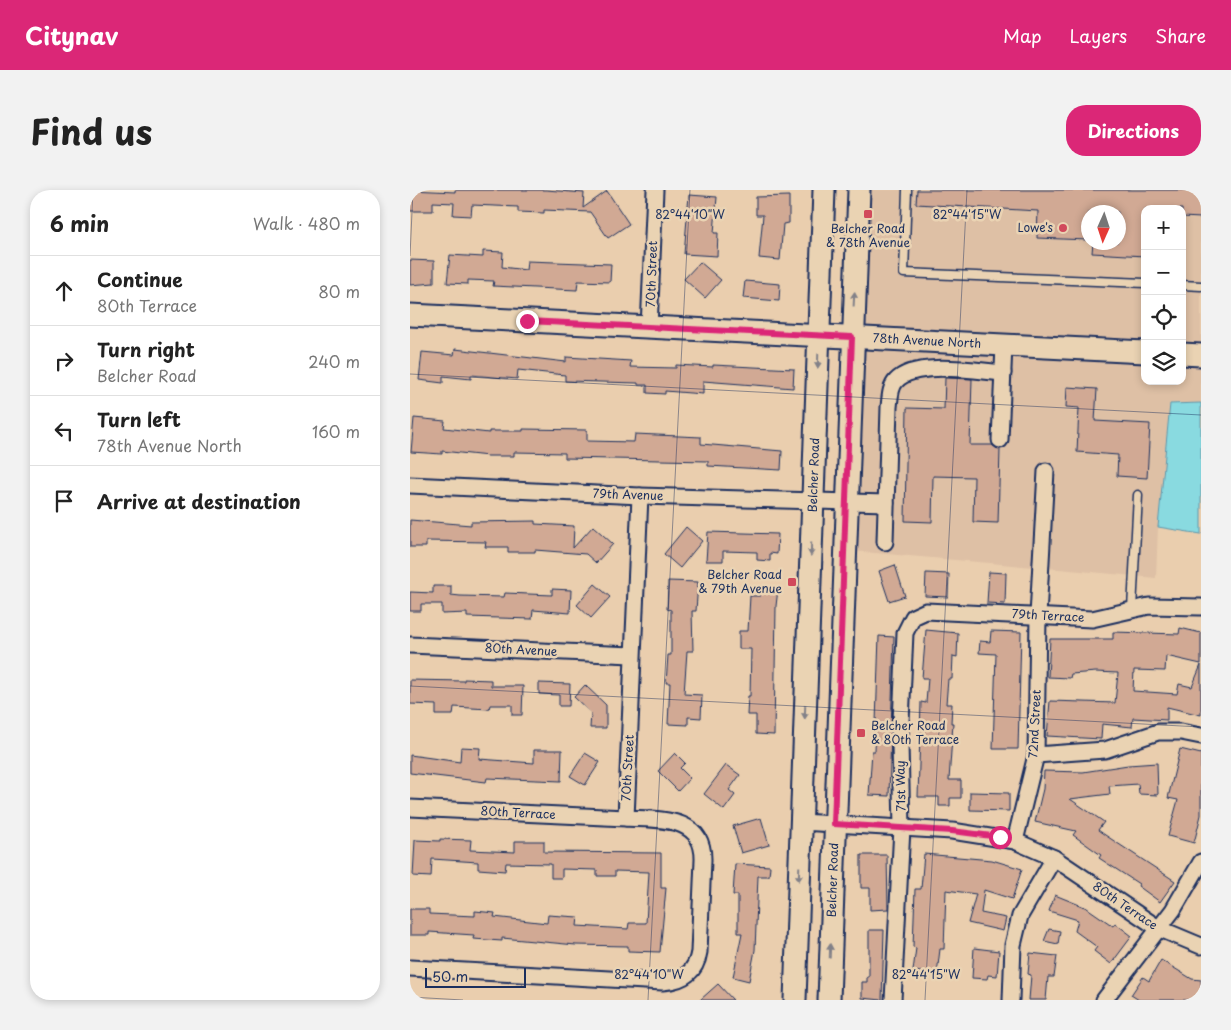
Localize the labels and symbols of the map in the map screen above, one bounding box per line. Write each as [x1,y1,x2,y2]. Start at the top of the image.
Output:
text: 82°44'10"W [655,205,726,223]
text: 82°44'15"W [933,205,1002,223]
north arrow [1081,205,1126,250]
marker: Belcher Road & 78th Avenue [862,208,874,220]
place label: Lowe's [1018,218,1054,236]
place label: Belcher Road & 78th Avenue [826,219,910,251]
marker: Lowe's [1057,222,1069,234]
street label: 70th Street [641,240,661,308]
one-way arrow [850,291,858,307]
route end [516,310,539,333]
street label: 78th Avenue North [872,328,982,352]
one-way arrow [814,353,822,369]
street label: Belcher Road [803,437,823,513]
street label: 79th Avenue [592,484,664,504]
one-way arrow [807,542,815,558]
place label: Belcher Road & 79th Avenue [699,565,782,597]
marker: Belcher Road & 79th Avenue [786,576,798,588]
street label: 79th Terrace [1011,604,1085,626]
street label: 80th Avenue [484,638,558,660]
street label: 72nd Street [1023,689,1045,759]
one-way arrow [801,704,809,720]
place label: Belcher Road & 80th Terrace [871,716,959,748]
marker: Belcher Road & 80th Terrace [855,727,867,739]
street label: 70th Street [616,734,638,802]
street label: 71st Way [891,760,909,812]
street label: 80th Terrace [480,801,556,823]
route start [989,826,1012,849]
street label: Belcher Road [822,842,842,918]
one-way arrow [795,866,803,882]
street label: 80th Terrace [1089,877,1162,934]
one-way arrow [827,943,835,959]
scale bar [425,965,526,988]
text: 82°44'10"W [614,965,685,983]
text: 82°44'15"W [892,965,961,983]

